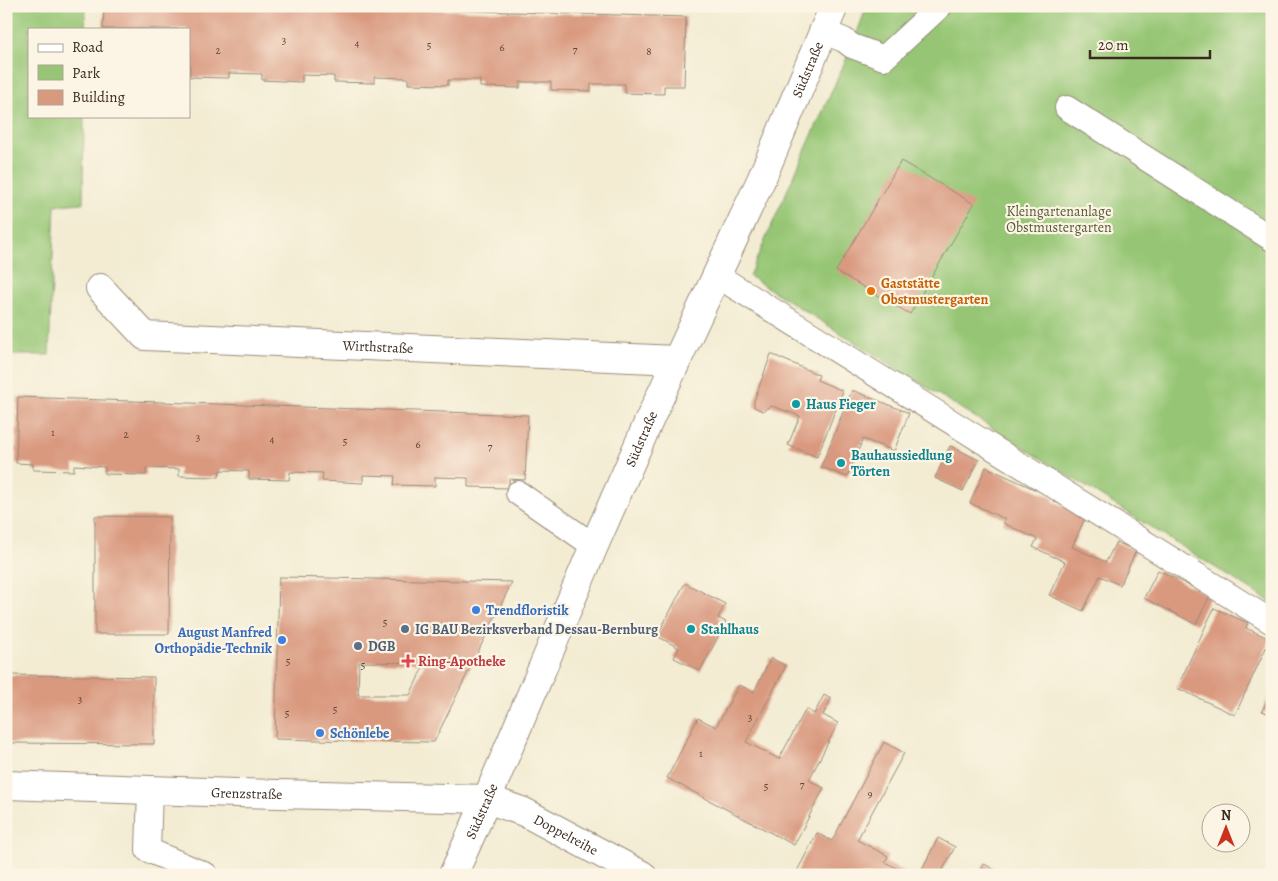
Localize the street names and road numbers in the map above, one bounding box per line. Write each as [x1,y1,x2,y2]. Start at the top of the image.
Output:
street label: Südstraße [788,39,828,101]
street label: Wirthstraße [341,336,414,358]
street label: Südstraße [621,408,662,470]
street label: Südstraße [461,780,503,842]
street label: Grenzstraße [211,783,283,804]
street label: Doppelreihe [530,810,601,860]

